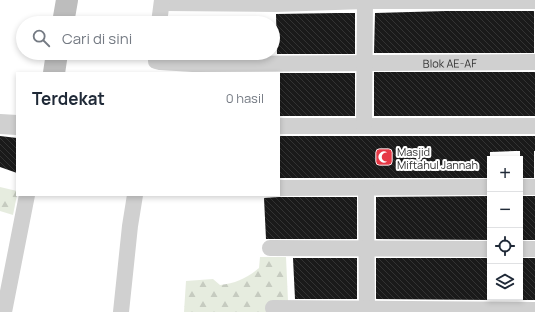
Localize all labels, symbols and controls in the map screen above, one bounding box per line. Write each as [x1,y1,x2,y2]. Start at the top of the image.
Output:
search box [16,16,280,60]
icon: search [30,27,52,49]
text: Cari di sini [62,28,132,49]
street label: Blok AE-AF [423,55,477,70]
text: Terdekat [32,87,105,110]
text: 0 hasil [226,89,264,107]
place label: Masjid Miftahul Jannah [397,144,478,172]
mosque icon: Masjid Miftahul Jannah [374,147,394,167]
map controls [487,156,523,300]
button: + [487,156,523,192]
button: − [487,192,523,228]
button: locate [487,228,523,264]
button: layers [487,264,523,300]

